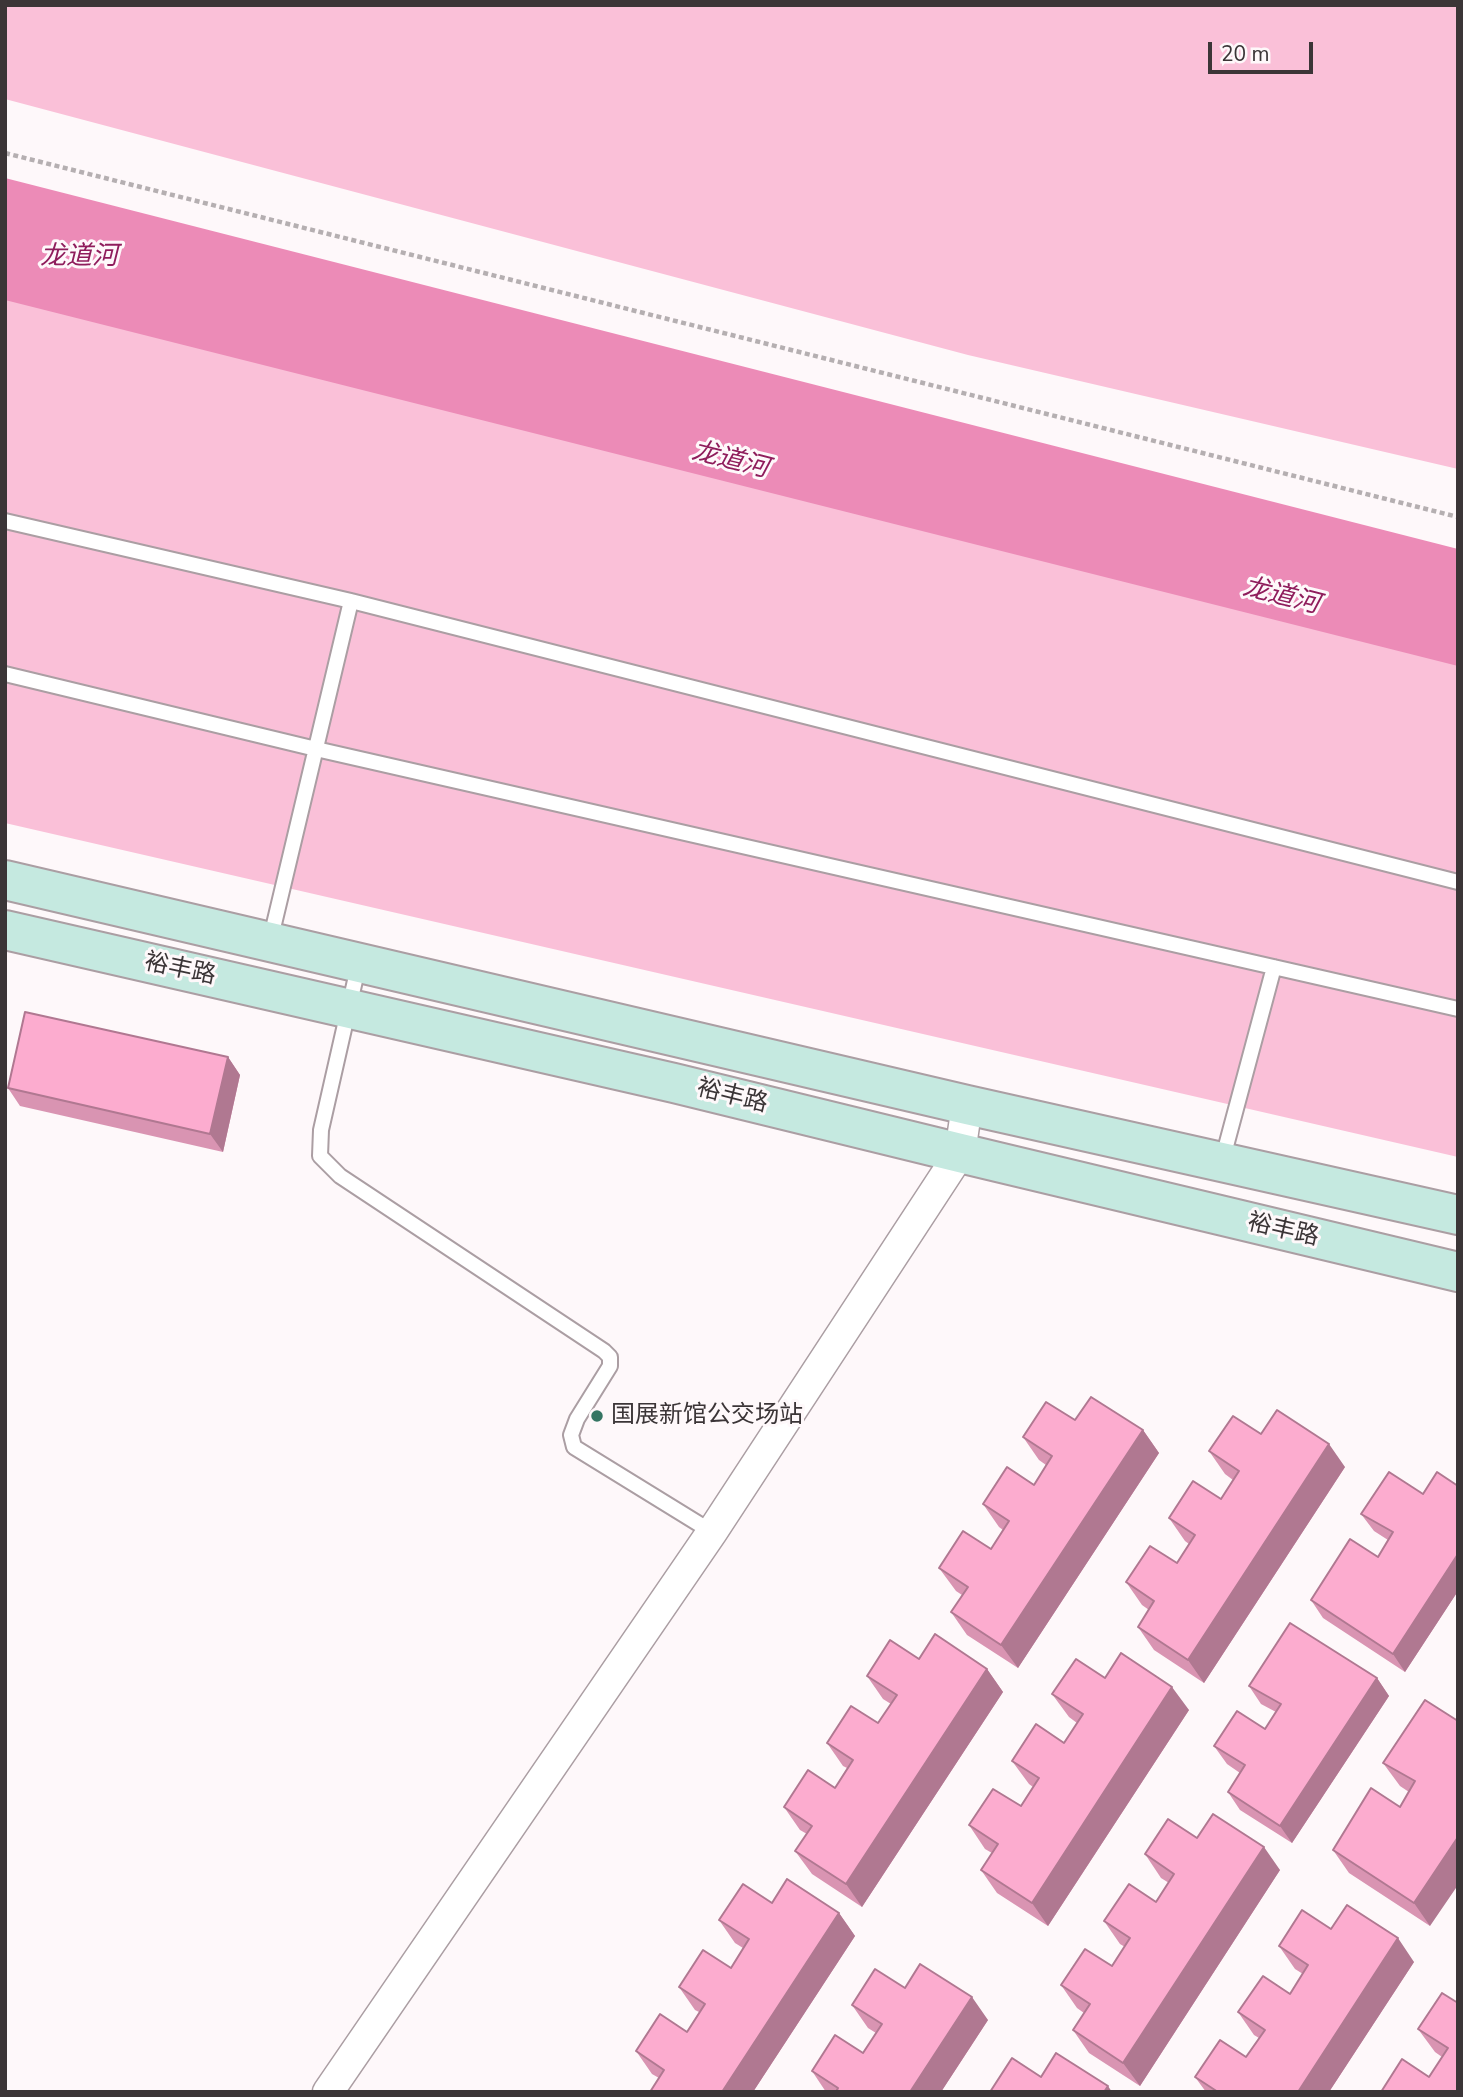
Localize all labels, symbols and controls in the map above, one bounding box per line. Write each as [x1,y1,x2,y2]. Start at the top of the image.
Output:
scale bar [1211,28,1316,72]
text: 20 m [1221,40,1270,68]
water label: 龙道河 [40,242,118,274]
water label: 龙道河 [688,436,772,486]
water label: 龙道河 [1239,572,1323,622]
street label: 裕丰路 [142,948,218,992]
street label: 裕丰路 [694,1074,770,1120]
street label: 裕丰路 [1245,1209,1321,1253]
place label: 国展新馆公交场站 [611,1402,803,1430]
marker: 国展新馆公交场站 [589,1408,605,1424]

